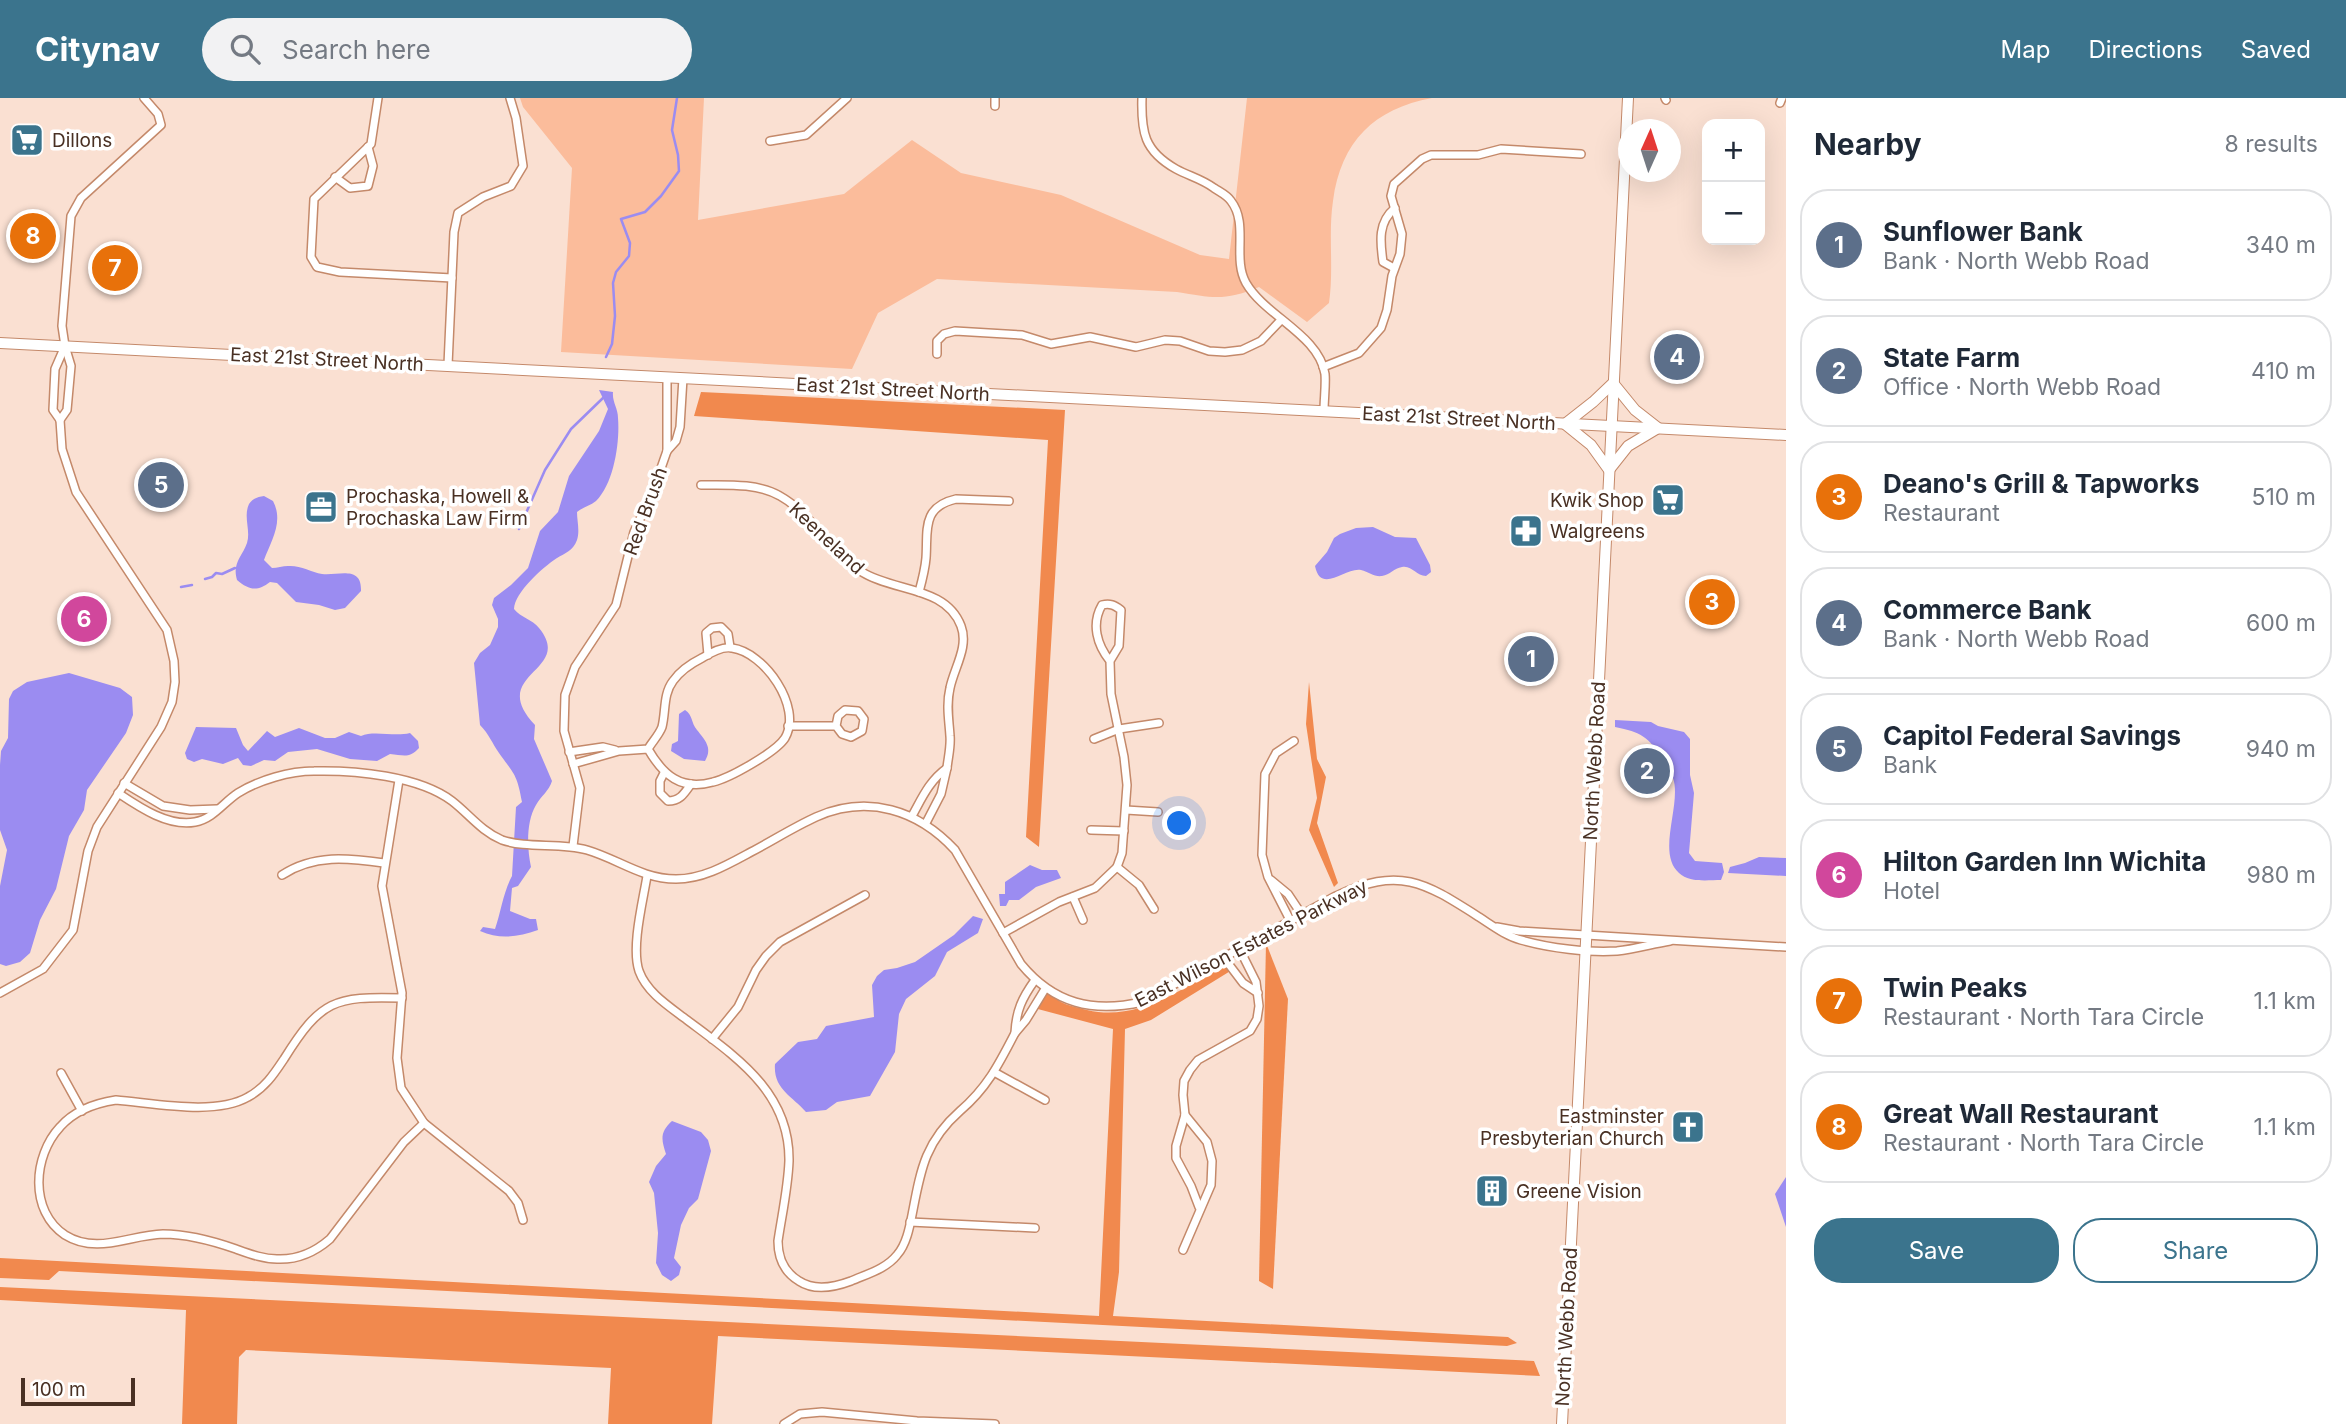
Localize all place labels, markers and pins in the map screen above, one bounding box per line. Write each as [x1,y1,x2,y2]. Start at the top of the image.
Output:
supermarket icon: Dillons [8,121,46,159]
place label: Dillons [52,129,112,152]
pin: 8 [10,210,56,262]
pin: 7 [92,242,138,294]
pin: 4 [1654,331,1700,383]
pin: 5 [138,459,184,511]
supermarket icon: Kwik Shop [1649,481,1687,519]
place label: Prochaska, Howell & Prochaska Law Firm [346,485,529,530]
office icon: Prochaska, Howell & Prochaska Law Firm [302,488,340,526]
place label: Kwik Shop [1550,489,1644,512]
pharmacy icon: Walgreens [1507,512,1545,550]
place label: Walgreens [1550,520,1645,543]
pin: 3 [1689,576,1735,628]
pin: 6 [61,593,107,645]
pin: 1 [1508,633,1554,685]
pin: 2 [1624,745,1670,797]
place label: Eastminster Presbyterian Church [1480,1105,1664,1150]
church icon: Eastminster Presbyterian Church [1669,1108,1707,1146]
building icon: Greene Vision [1473,1172,1511,1210]
place label: Greene Vision [1516,1180,1642,1203]

